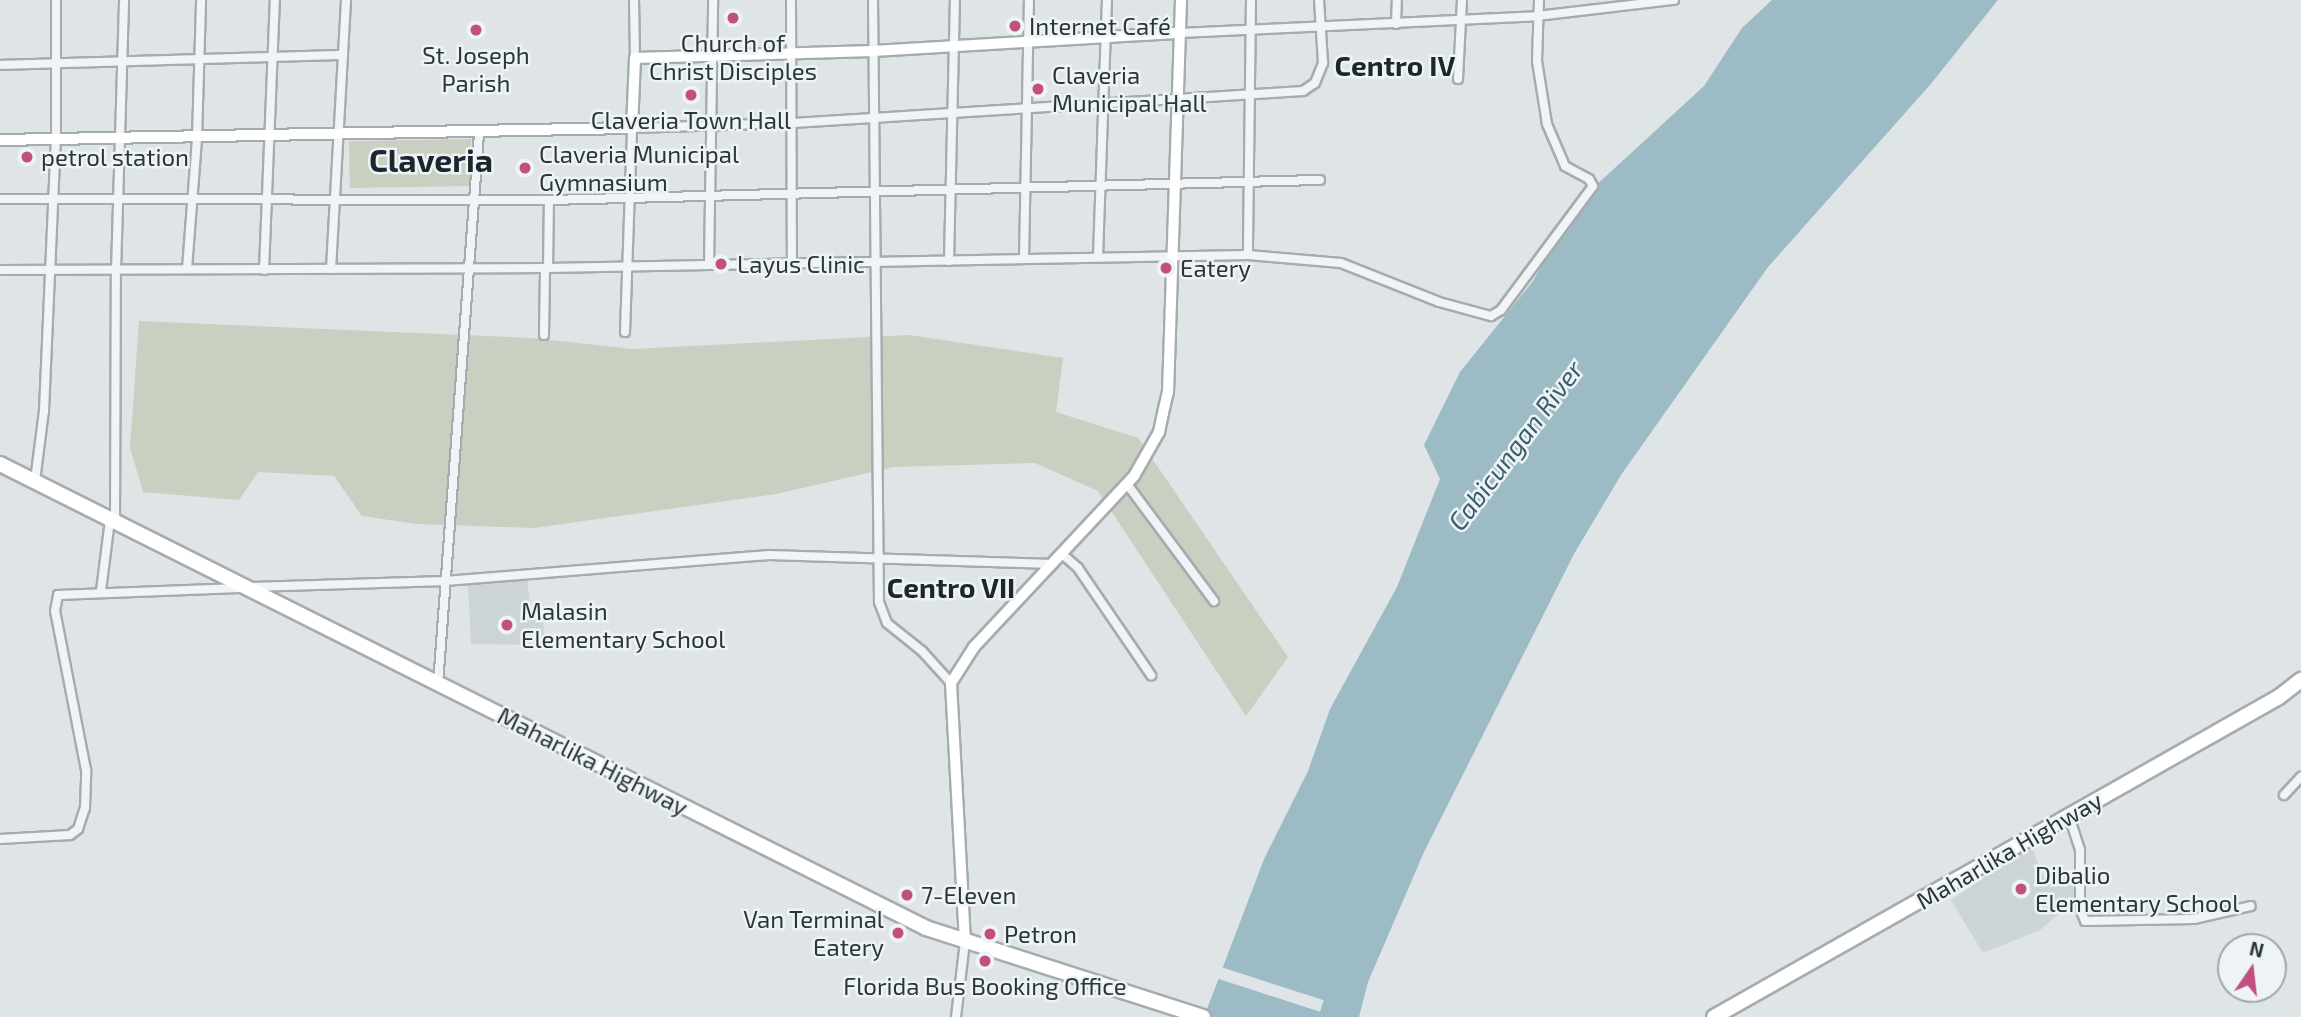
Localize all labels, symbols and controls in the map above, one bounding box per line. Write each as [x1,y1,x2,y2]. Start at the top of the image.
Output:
marker: Church of Christ Disciples [725,10,741,26]
place label: Internet Café [1029,12,1171,40]
marker: Internet Café [1007,18,1023,34]
marker: St. Joseph Parish [468,22,484,38]
place label: Church of Christ Disciples [649,29,817,85]
place label: St. Joseph Parish [422,41,530,97]
district label: Centro IV [1335,48,1455,82]
place label: Claveria Municipal Hall [1052,61,1207,117]
marker: Claveria Municipal Hall [1030,81,1046,97]
marker: Claveria Town Hall [683,87,699,103]
place label: Claveria Town Hall [591,106,791,134]
district label: Claveria [369,140,493,178]
place label: Claveria Municipal Gymnasium [539,140,739,196]
place label: petrol station [41,143,190,171]
marker: petrol station [19,149,35,165]
marker: Claveria Municipal Gymnasium [517,160,533,176]
place label: Layus Clinic [737,250,865,278]
marker: Layus Clinic [711,254,731,274]
place label: Eatery [1180,254,1251,282]
marker: Eatery [1158,260,1174,276]
water label: Cabicungan River [1441,354,1589,536]
district label: Centro VII [886,570,1016,604]
place label: Malasin Elementary School [521,597,726,653]
marker: Malasin Elementary School [499,617,515,633]
street label: Maharlika Highway [493,701,693,821]
street label: Maharlika Highway [1911,785,2107,915]
place label: Dibalio Elementary School [2035,861,2240,917]
place label: 7-Eleven [921,881,1016,909]
marker: Dibalio Elementary School [2013,881,2029,897]
marker: 7-Eleven [899,887,915,903]
place label: Van Terminal Eatery [743,905,884,961]
place label: Petron [1004,920,1077,948]
marker: Van Terminal Eatery [890,925,906,941]
marker: Petron [982,926,998,942]
north arrow [2217,933,2287,1003]
text: N [2247,936,2266,962]
marker: Florida Bus Booking Office [977,953,993,969]
place label: Florida Bus Booking Office [843,972,1127,1000]

